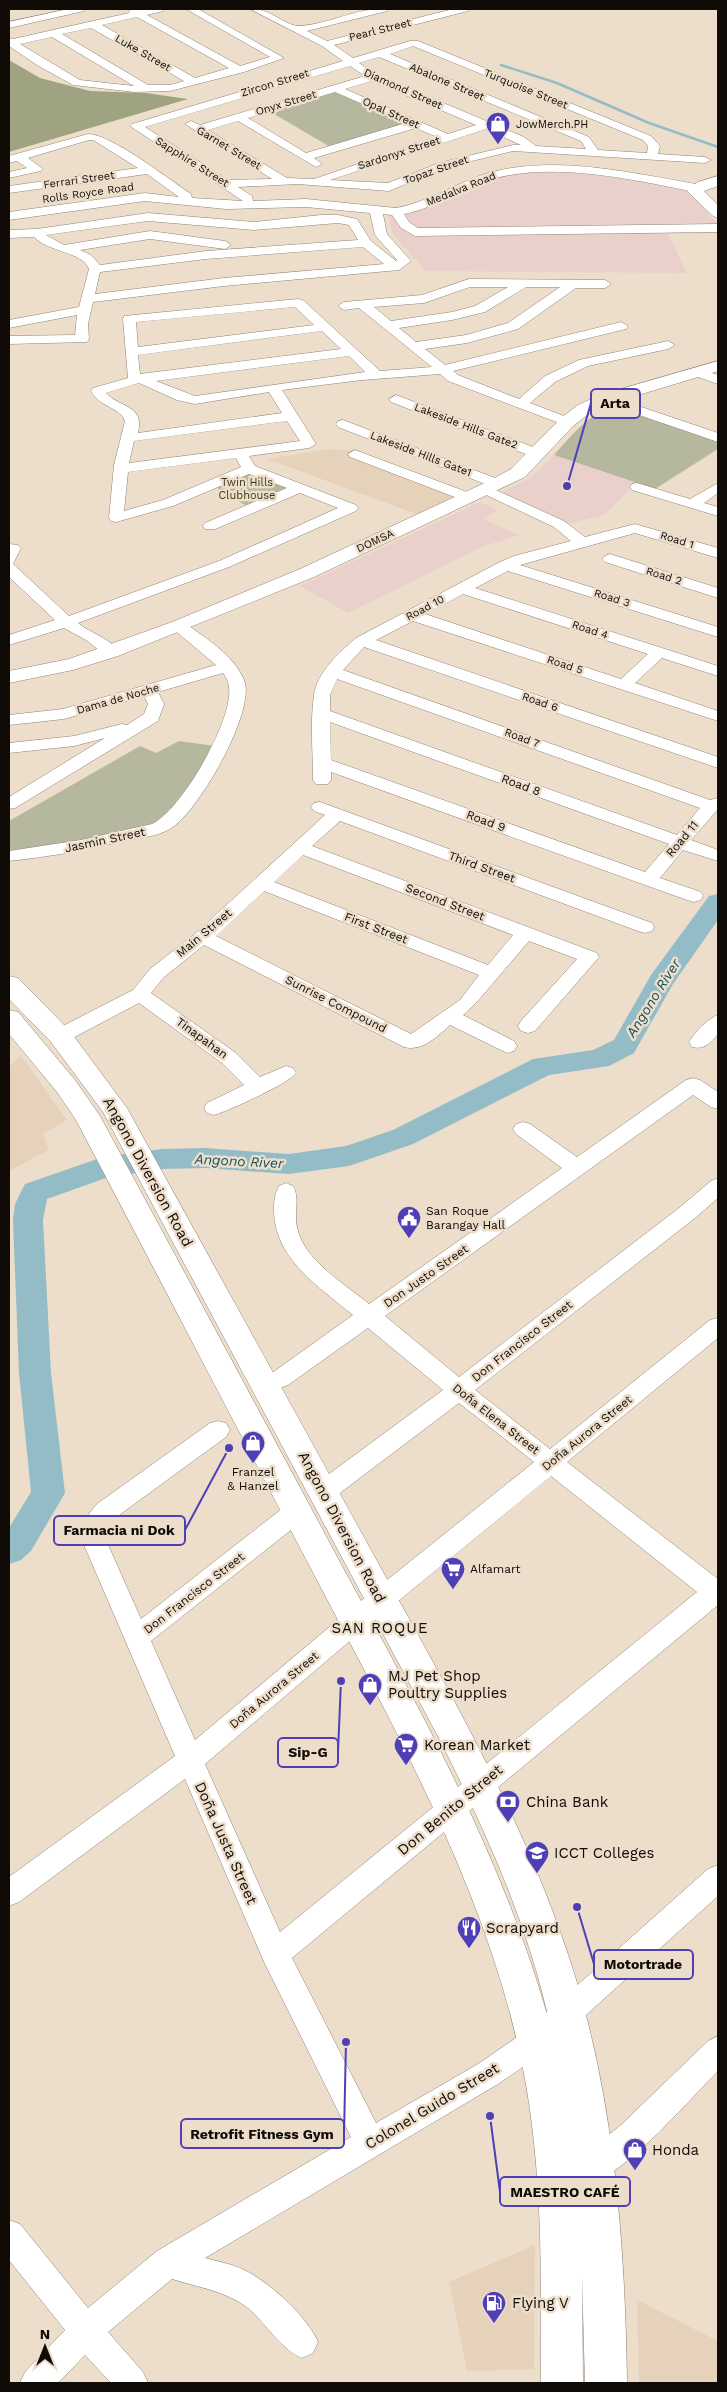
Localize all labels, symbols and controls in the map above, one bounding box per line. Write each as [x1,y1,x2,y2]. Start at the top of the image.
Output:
street label: Pearl Street [348,16,413,44]
street label: Luke Street [113,32,174,74]
street label: Abalone Street [407,60,487,104]
street label: Zircon Street [239,66,311,100]
street label: Diamond Street [362,66,445,112]
street label: Turquoise Street [482,66,570,112]
street label: Onyx Street [254,87,318,118]
street label: Opal Street [360,95,422,132]
shop icon: JowMerch.PH [485,111,511,145]
place label: JowMerch.PH [516,118,588,131]
street label: Garnet Street [194,124,264,173]
street label: Sardonyx Street [356,133,442,172]
street label: Sapphire Street [153,134,231,190]
street label: Topaz Street [402,153,471,187]
street label: Ferrari Street [43,169,116,191]
street label: Medalva Road [424,169,498,209]
street label: Rolls Royce Road [41,180,135,206]
callout: Arta [591,389,640,418]
text: Arta [600,395,631,411]
street label: Lakeside Hills Gate2 [413,400,519,452]
street label: Lakeside Hills Gate1 [369,429,473,479]
park label: Twin Hills Clubhouse [219,476,275,502]
street label: DOMSA [354,527,396,555]
street label: Road 1 [659,529,695,551]
street label: Road 2 [644,564,684,588]
street label: Road 3 [592,586,632,610]
street label: Road 10 [404,592,447,623]
street label: Road 4 [570,618,610,642]
street label: Road 5 [545,653,585,677]
street label: Dama de Noche [75,681,161,717]
street label: Road 6 [520,690,560,714]
street label: Road 7 [503,726,541,750]
street label: Road 8 [499,771,543,799]
street label: Road 9 [464,807,508,835]
street label: Road 11 [663,818,701,860]
street label: Jasmin Street [63,825,147,855]
street label: Third Street [447,848,517,886]
street label: Second Street [403,880,487,924]
street label: Main Street [174,906,234,960]
street label: First Street [342,910,410,946]
water label: Angono River [622,956,684,1041]
street label: Sunrise Compound [283,972,389,1036]
street label: Tinapahan [173,1015,231,1061]
street label: Angono Diversion Road [99,1094,197,1250]
water label: Angono River [193,1151,284,1171]
place label: San Roque Barangay Hall [426,1204,506,1232]
public building icon: San Roque Barangay Hall [396,1205,422,1239]
street label: Don Justo Street [381,1242,471,1310]
street label: Don Francisco Street [469,1297,575,1385]
street label: Doña Elena Street [450,1381,542,1457]
street label: Doña Aurora Street [539,1392,635,1474]
shop icon: Franzel & Hanzel [240,1430,266,1464]
street label: Angono Diversion Road [295,1448,389,1606]
place label: Franzel & Hanzel [227,1465,279,1493]
callout: Farmacia ni Dok [54,1516,185,1545]
text: Farmacia ni Dok [63,1522,175,1538]
street label: Don Francisco Street [141,1549,247,1637]
supermarket icon: Alfamart [440,1556,466,1590]
place label: Alfamart [470,1562,521,1576]
district label: SAN ROQUE [331,1619,429,1637]
street label: Doña Aurora Street [227,1649,321,1731]
place label: MJ Pet Shop Poultry Supplies [388,1667,507,1702]
shop icon: MJ Pet Shop Poultry Supplies [357,1672,383,1706]
supermarket icon: Korean Market [393,1732,419,1766]
place label: Korean Market [424,1736,531,1754]
callout: Sip-G [278,1738,338,1767]
text: Sip-G [288,1744,328,1760]
street label: Don Benito Street [394,1760,507,1859]
street label: Doña Justa Street [191,1779,261,1908]
bank icon: China Bank [495,1789,521,1823]
place label: China Bank [526,1793,609,1811]
school or university icon: ICCT Colleges [524,1840,550,1874]
place label: ICCT Colleges [554,1844,655,1862]
restaurant icon: Scrapyard [456,1915,482,1949]
place label: Scrapyard [486,1919,559,1937]
callout: Motortrade [594,1950,693,1979]
text: Motortrade [604,1956,682,1972]
street label: Colonel Guido Street [362,2059,503,2153]
callout: Retrofit Fitness Gym [181,2119,344,2148]
text: Retrofit Fitness Gym [190,2126,334,2142]
shop icon: Honda [622,2137,648,2171]
place label: Honda [652,2141,700,2159]
callout: MAESTRO CAFÉ [500,2177,630,2206]
text: MAESTRO CAFÉ [510,2184,620,2200]
fuel station icon: Flying V [481,2290,507,2324]
place label: Flying V [512,2294,569,2312]
north arrow [20,2322,70,2372]
text: N [40,2326,50,2342]

